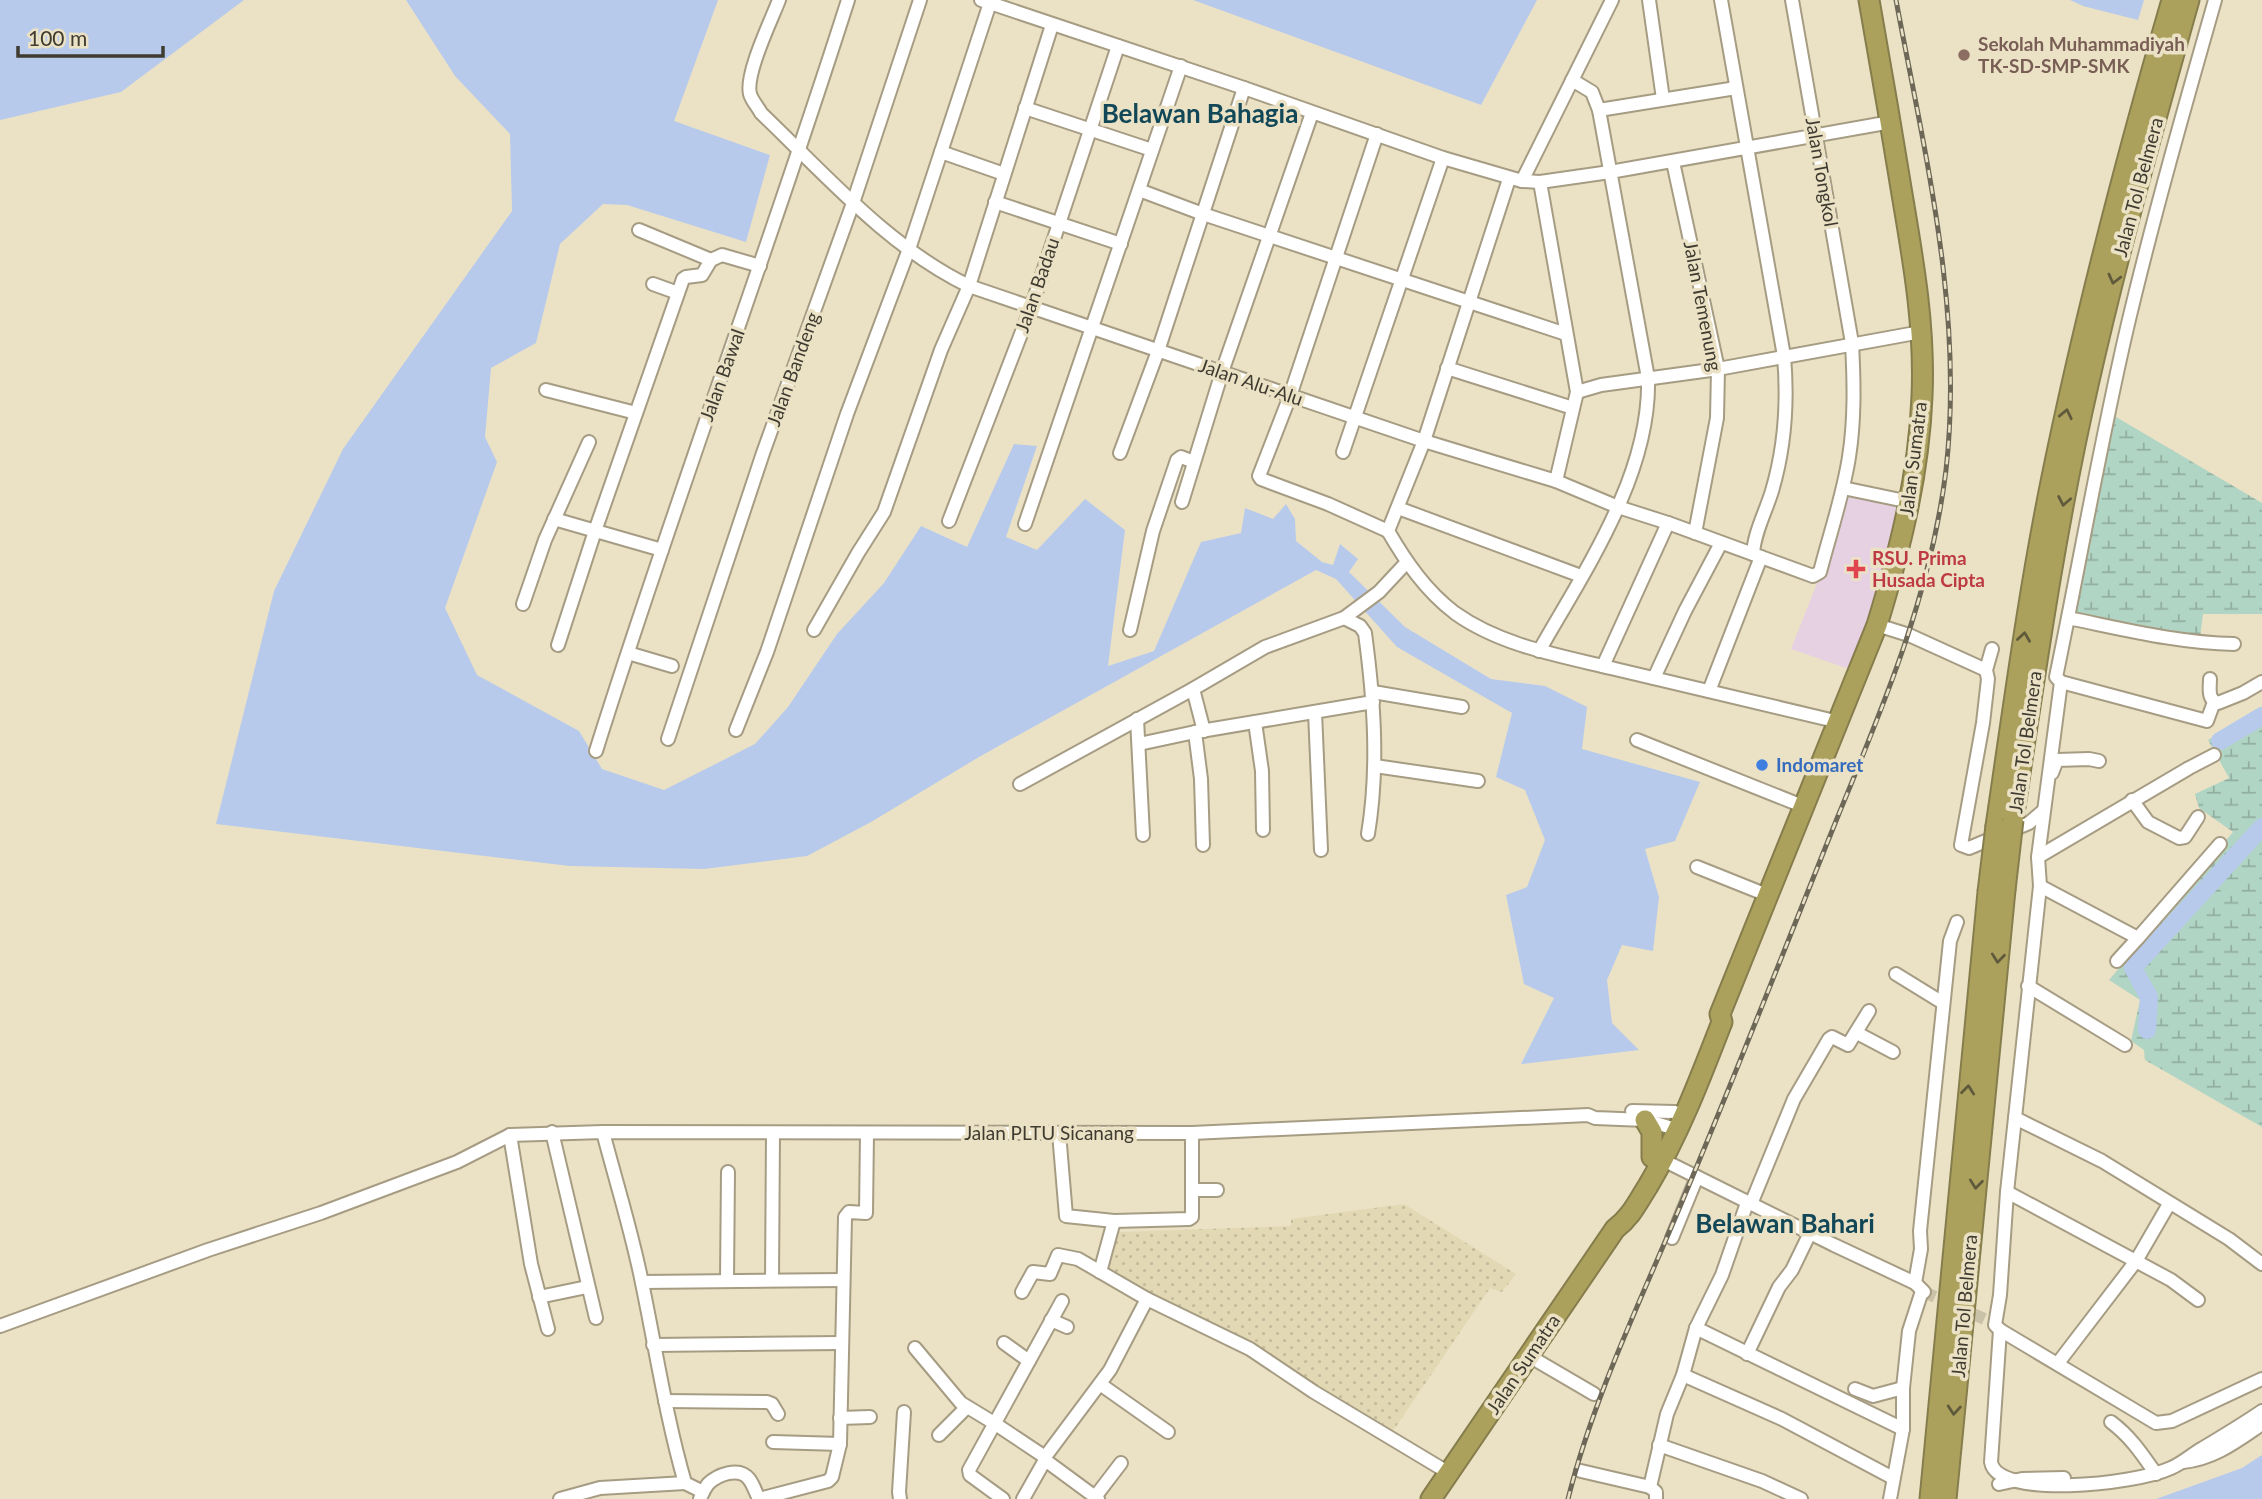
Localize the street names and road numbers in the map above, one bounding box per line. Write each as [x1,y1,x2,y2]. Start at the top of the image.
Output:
street label: Jalan Tol Belmera [2108,115,2167,259]
street label: Jalan Tongkol [1802,116,1843,228]
street label: Jalan Badau [1010,234,1063,335]
street label: Jalan Temenung [1680,239,1727,373]
street label: Jalan Bandeng [761,308,824,429]
street label: Jalan Bawal [694,325,749,424]
street label: Jalan Alu-Alu [1196,353,1306,410]
street label: Jalan Sumatra [1894,400,1931,517]
street label: Jalan Tol Belmera [2003,669,2046,815]
street label: Jalan PLTU Sicanang [964,1121,1134,1144]
street label: Jalan Tol Belmera [1946,1233,1981,1378]
street label: Jalan Sumatra [1481,1310,1564,1418]

